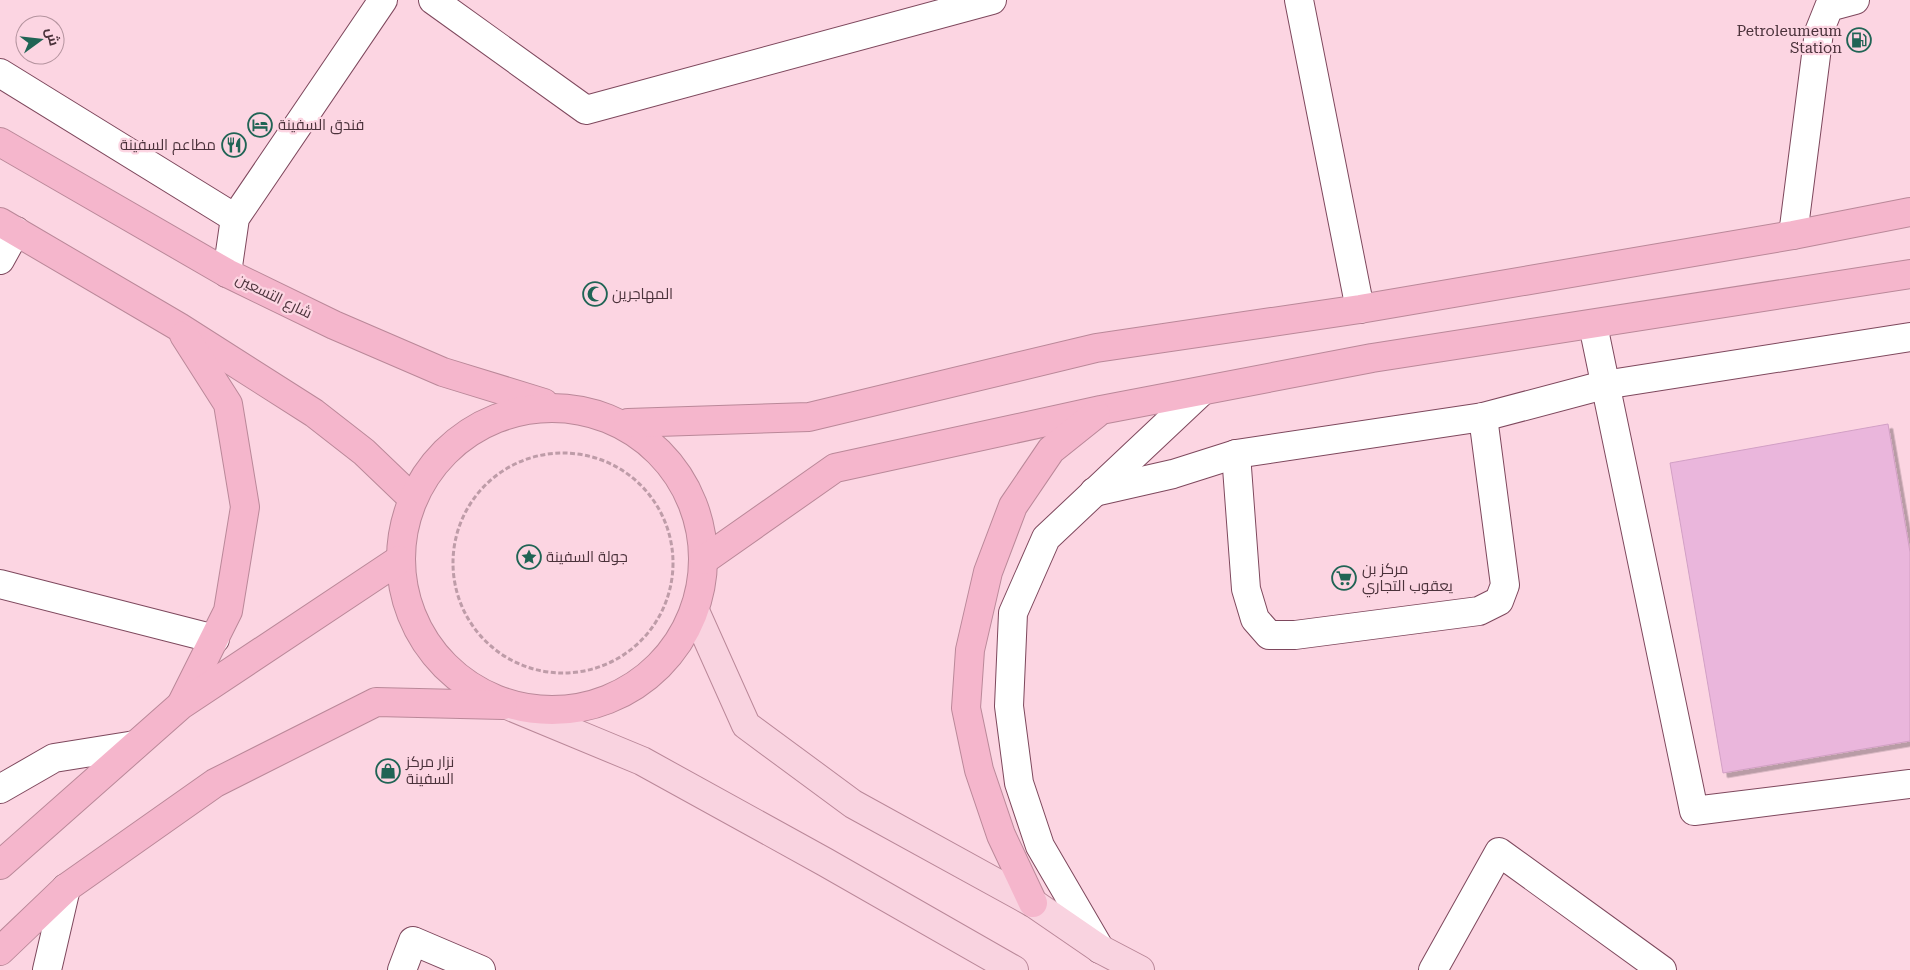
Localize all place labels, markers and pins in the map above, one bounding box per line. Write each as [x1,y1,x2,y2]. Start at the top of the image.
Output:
place label: Petroleumeum Station [1736,22,1842,57]
fuel station icon: Petroleumeum Station [1846,27,1872,53]
hotel icon: فندق السفينة [247,112,273,138]
place label: فندق السفينة [278,116,364,135]
restaurant icon: مطاعم السفينة [221,132,247,158]
place label: مطاعم السفينة [120,136,216,155]
mosque icon: المهاجرين [582,281,608,307]
place label: المهاجرين [612,285,673,304]
place icon: جولة السفينة [516,544,542,570]
place label: جولة السفينة [546,548,628,566]
place label: مركز بن يعقوب التجاري [1362,560,1453,598]
supermarket icon: مركز بن يعقوب التجاري [1331,565,1357,591]
place label: نزار مركز السفينة [405,753,454,788]
shop icon: نزار مركز السفينة [375,758,401,784]

